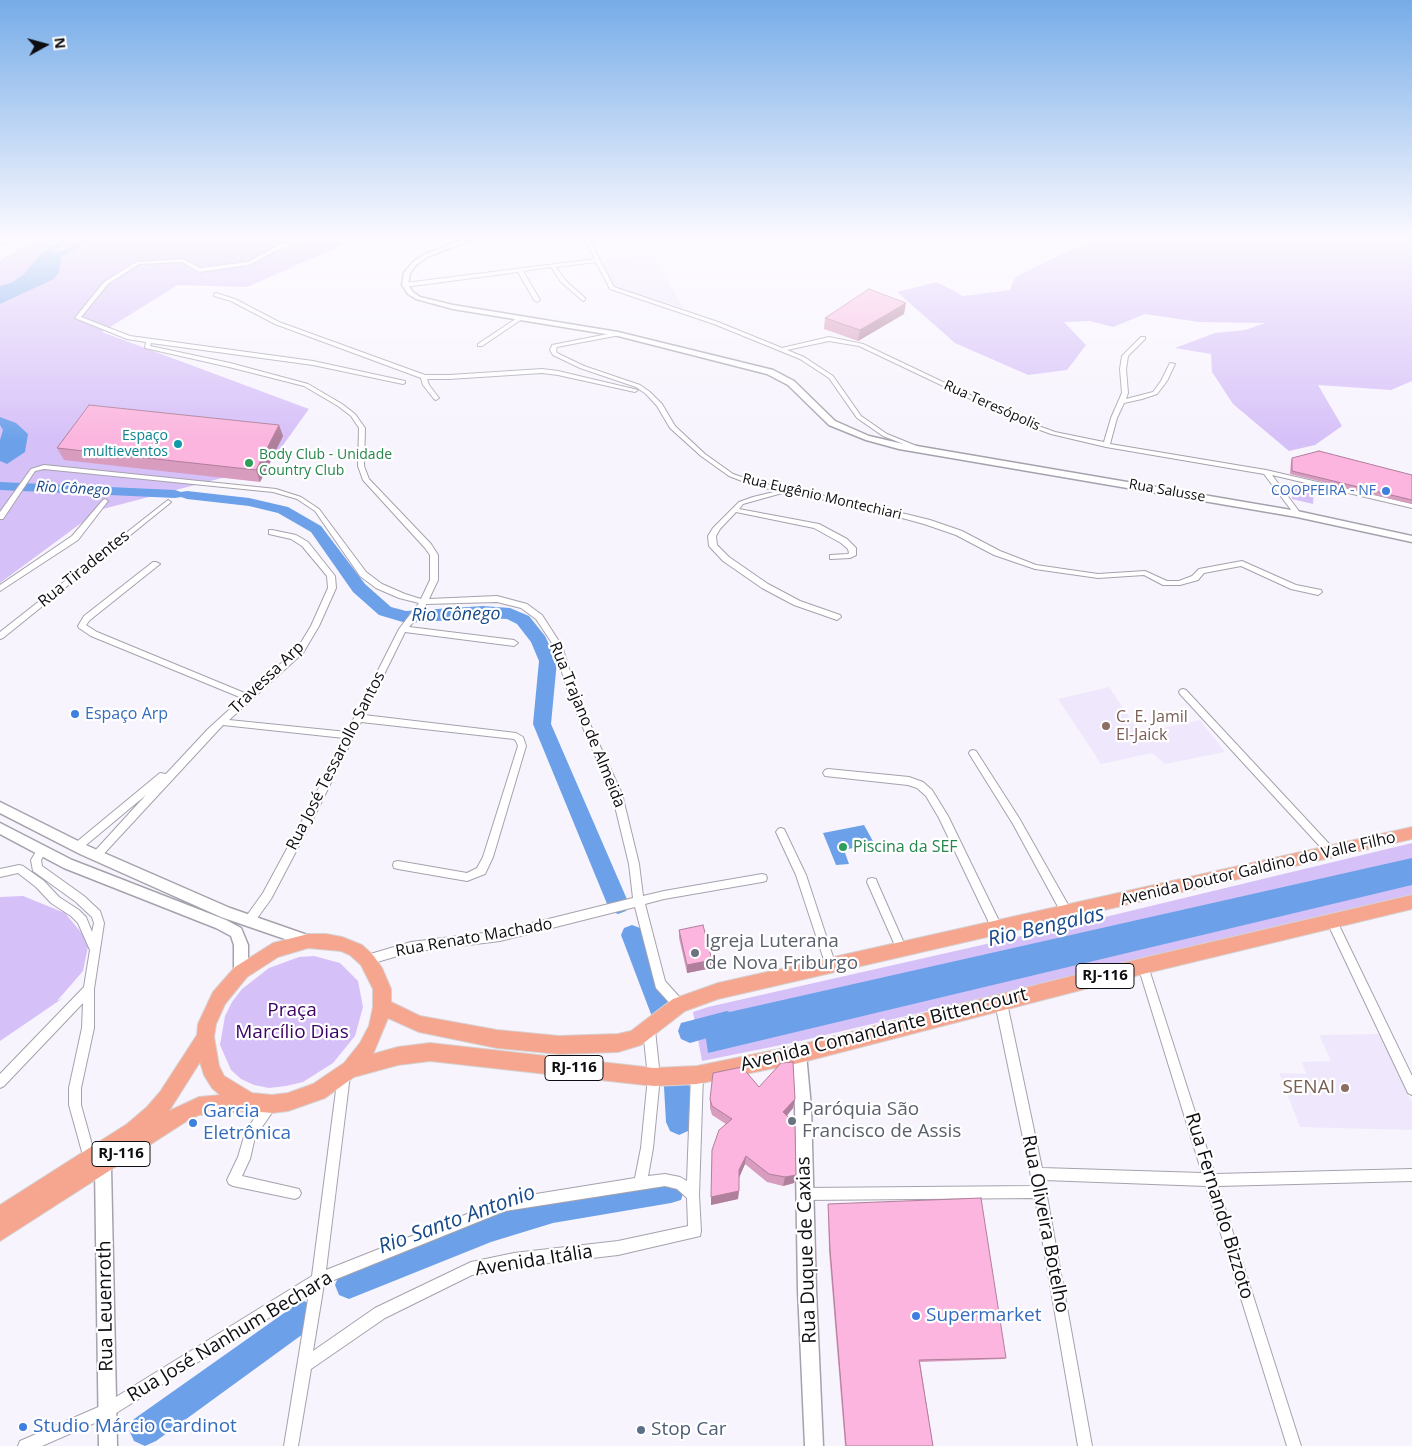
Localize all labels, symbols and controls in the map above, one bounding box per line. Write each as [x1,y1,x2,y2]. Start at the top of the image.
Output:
north arrow [20,20,70,70]
text: N [50,36,71,50]
street label: Rua Teresópolis [941,377,1043,435]
place label: Espaço multieventos [83,428,168,461]
marker: Espaço multieventos [172,438,184,450]
place label: Body Club - Unidade Country Club [259,447,392,480]
marker: Body Club - Unidade Country Club [243,457,255,469]
street label: Rua Eugênio Montechiari [741,470,903,524]
street label: Rua Salusse [1127,476,1207,506]
water label: Rio Cônego [35,478,111,500]
place label: COOPFEIRA - NF [1271,483,1376,499]
marker: COOPFEIRA - NF [1380,485,1392,497]
street label: Rua Tiradentes [34,526,134,612]
water label: Rio Cônego [411,603,501,627]
street label: Travessa Arp [226,638,308,718]
street label: Rua Trajano de Almeida [545,639,629,811]
street label: Rua José Tessarollo Santos [283,669,389,853]
place label: Espaço Arp [85,704,168,724]
place label: C. E. Jamil El-Jaick [1116,707,1188,745]
marker: Espaço Arp [69,708,81,720]
marker: C. E. Jamil El-Jaick [1100,720,1112,732]
street label: Avenida Doutor Galdino do Valle Filho [1119,828,1397,910]
place label: Piscina da SEF [853,837,958,857]
marker: Piscina da SEF [837,841,849,853]
water label: Rio Bengalas [985,901,1107,953]
street label: Rua Renato Machado [394,915,554,961]
place label: Igreja Luterana de Nova Friburgo [705,931,858,975]
marker: Igreja Luterana de Nova Friburgo [689,947,701,959]
road number: RJ-116 [1076,964,1134,988]
street label: Avenida Comandante Bittencourt [738,983,1030,1077]
park label: Praça Marcílio Dias [235,1000,349,1044]
road number: RJ-116 [545,1056,603,1080]
place label: SENAI [1282,1077,1335,1099]
marker: SENAI [1339,1082,1351,1094]
place label: Paróquia São Francisco de Assis [802,1099,961,1143]
place label: Garcia Eletrônica [203,1101,291,1145]
street label: Rua Fernando Bizzoto [1180,1110,1258,1302]
marker: Paróquia São Francisco de Assis [786,1115,798,1127]
marker: Garcia Eletrônica [187,1117,199,1129]
street label: Rua Oliveira Botelho [1017,1133,1073,1315]
road number: RJ-116 [92,1142,150,1166]
street label: Rua Duque de Caxias [792,1156,822,1344]
water label: Rio Santo Antonio [375,1180,539,1260]
street label: Rua Leuenroth [93,1240,119,1372]
street label: Avenida Itália [474,1240,594,1282]
street label: Rua José Nanhum Bechara [123,1267,337,1407]
place label: Supermarket [926,1305,1041,1327]
marker: Supermarket [910,1310,922,1322]
place label: Studio Márcio Cardinot [33,1416,237,1438]
place label: Stop Car [651,1419,726,1441]
marker: Studio Márcio Cardinot [17,1421,29,1433]
marker: Stop Car [635,1424,647,1436]

